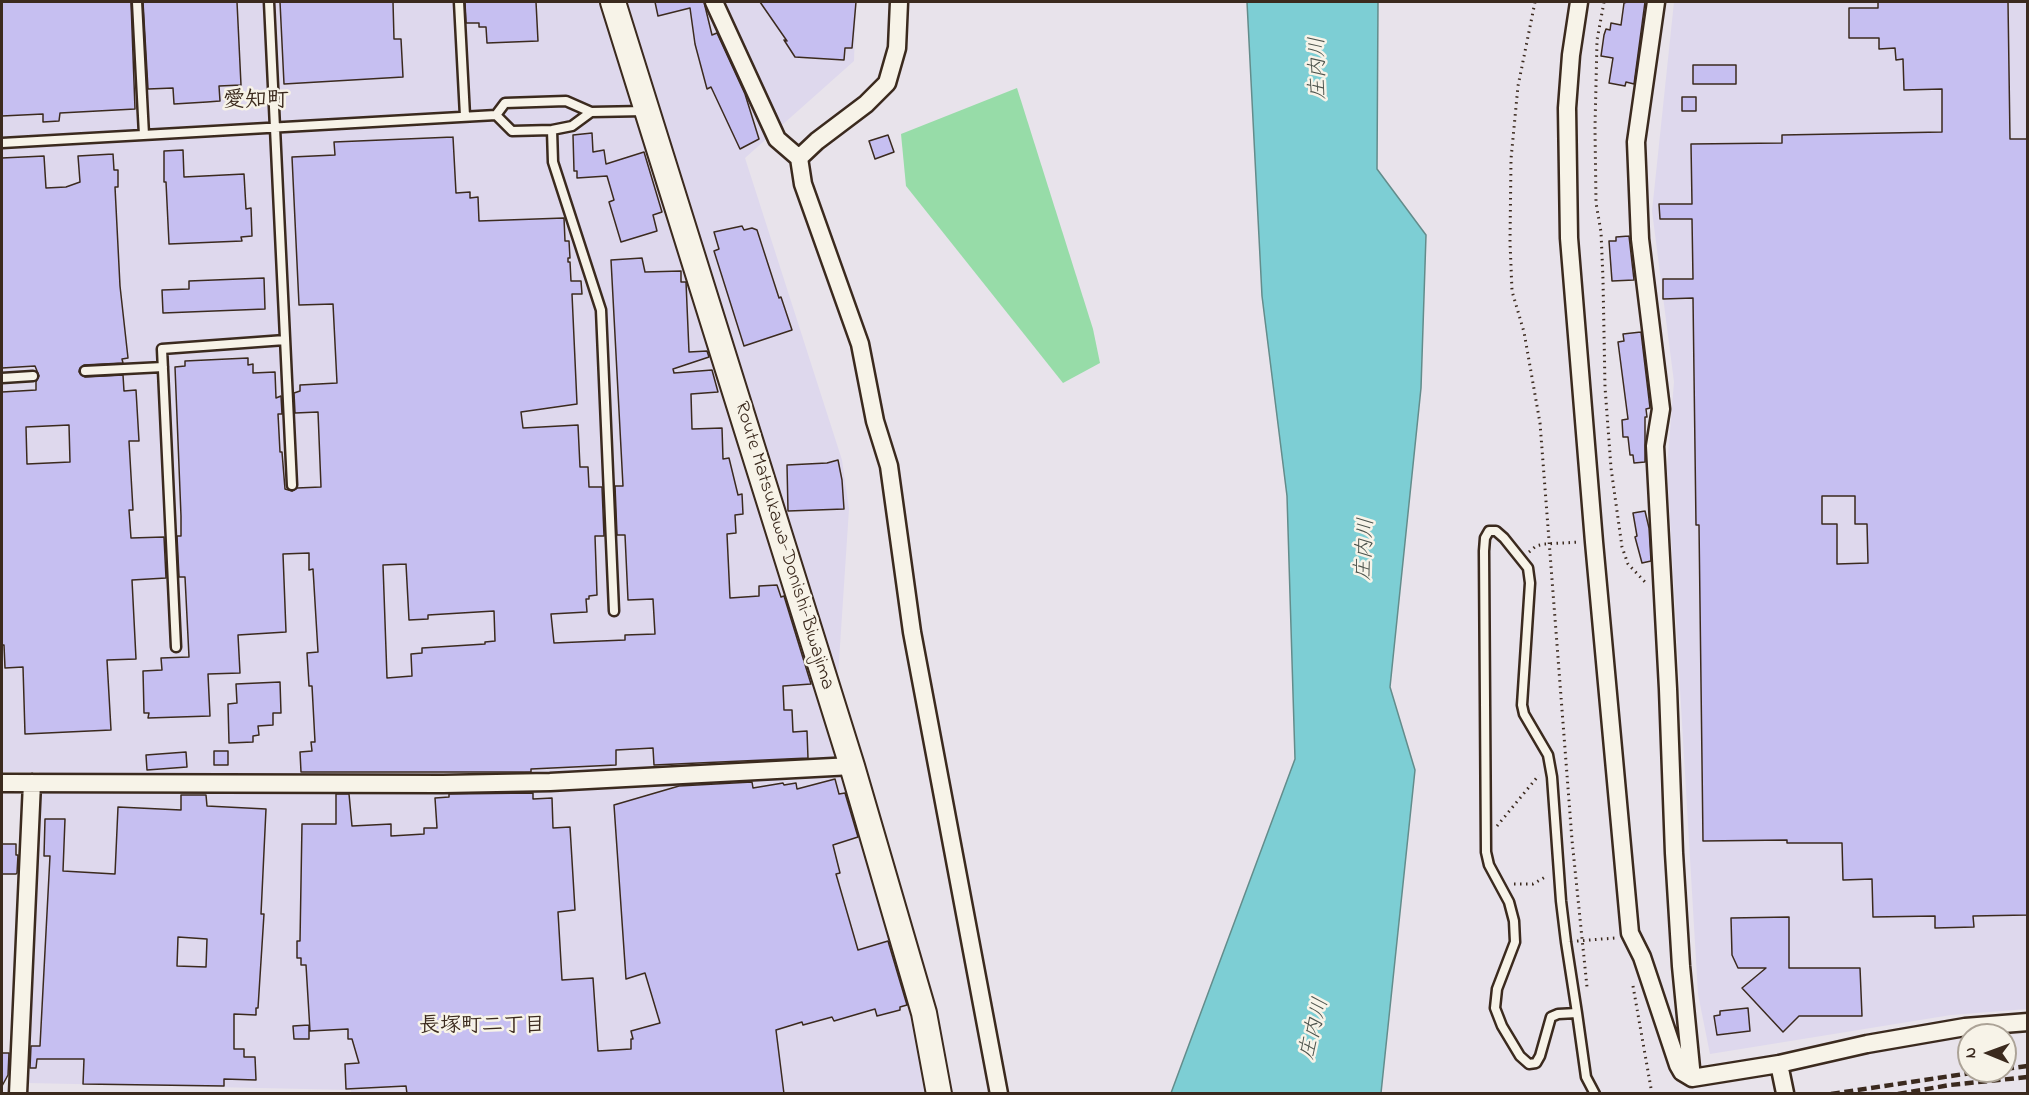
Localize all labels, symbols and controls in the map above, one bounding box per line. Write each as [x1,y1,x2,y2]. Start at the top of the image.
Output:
water label: 庄内川 [1307,36,1333,100]
district label: 愛知町 [223,89,289,115]
street label: Route Matsukawa-Donishi-Biwajima [728,399,838,693]
water label: 庄内川 [1353,517,1381,581]
water label: 庄内川 [1296,995,1336,1063]
district label: 長塚町二丁目 [419,1015,545,1041]
north arrow [1957,1023,2017,1083]
text: N [1959,1047,1983,1058]

